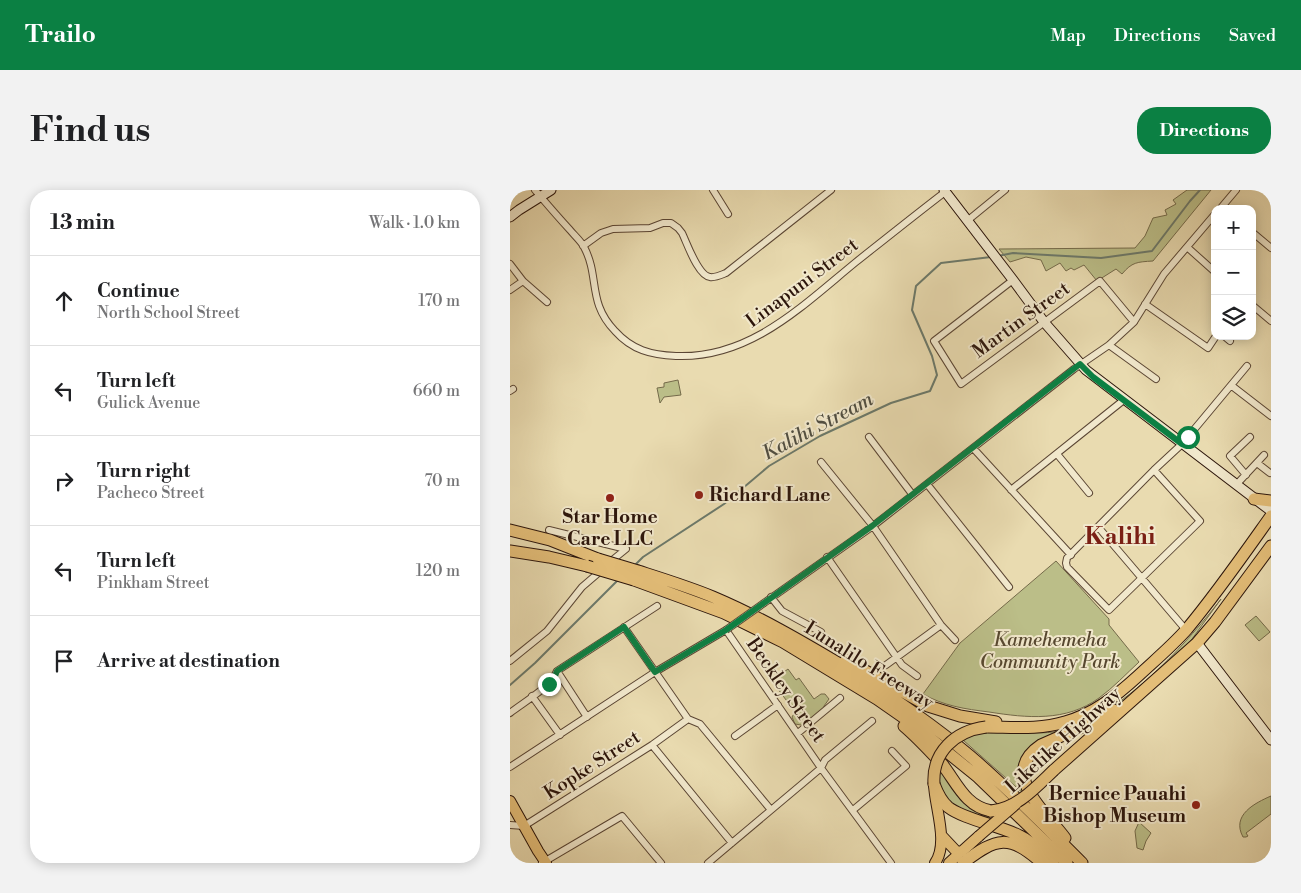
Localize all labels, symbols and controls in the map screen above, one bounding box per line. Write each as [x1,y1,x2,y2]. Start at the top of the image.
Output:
text: Trailo [25,20,96,50]
text: Map [1050,24,1086,47]
text: Directions [1114,24,1201,47]
text: Saved [1229,24,1276,47]
button: Directions [1137,107,1271,154]
text: Find us [30,109,150,152]
map controls [1211,205,1256,340]
button: + [1211,205,1256,250]
text: 13 min [50,210,115,236]
text: Walk · 1.0 km [369,213,460,233]
street label: Linapuni Street [741,233,863,333]
button: − [1211,250,1256,295]
street label: Martin Street [967,276,1075,364]
text: Continue [97,279,180,303]
icon: ahead [50,287,78,315]
text: 170 m [418,291,460,311]
button: layers [1211,295,1256,340]
text: North School Street [97,303,240,323]
text: Turn left [97,369,176,393]
icon: left [50,377,78,405]
text: 660 m [413,381,460,401]
water label: Kalihi Stream [758,387,879,467]
text: Gulick Avenue [97,393,200,413]
route start [1177,426,1200,449]
text: Turn right [97,459,190,483]
icon: right [50,467,78,495]
text: 70 m [424,471,460,491]
text: Pacheco Street [97,483,205,503]
place label: Richard Lane [709,483,831,507]
marker: Richard Lane [693,489,705,501]
marker: Star Home Care LLC [604,492,616,504]
place label: Star Home Care LLC [562,505,658,551]
district label: Kalihi [1085,522,1156,552]
text: Turn left [97,549,176,573]
icon: left [50,557,78,585]
text: 120 m [416,561,460,581]
text: Pinkham Street [97,573,210,593]
street label: Lunalilo Freeway [800,616,939,715]
park label: Kamehemeha Community Park [980,628,1120,674]
street label: Beckley Street [741,632,831,747]
icon: arrive [50,647,78,675]
text: Arrive at destination [97,649,280,673]
route end [538,673,561,696]
street label: Likelike Highway [1000,681,1127,798]
street label: Kopke Street [539,725,645,805]
place label: Bernice Pauahi Bishop Museum [1043,782,1186,828]
marker: Bernice Pauahi Bishop Museum [1190,799,1202,811]

